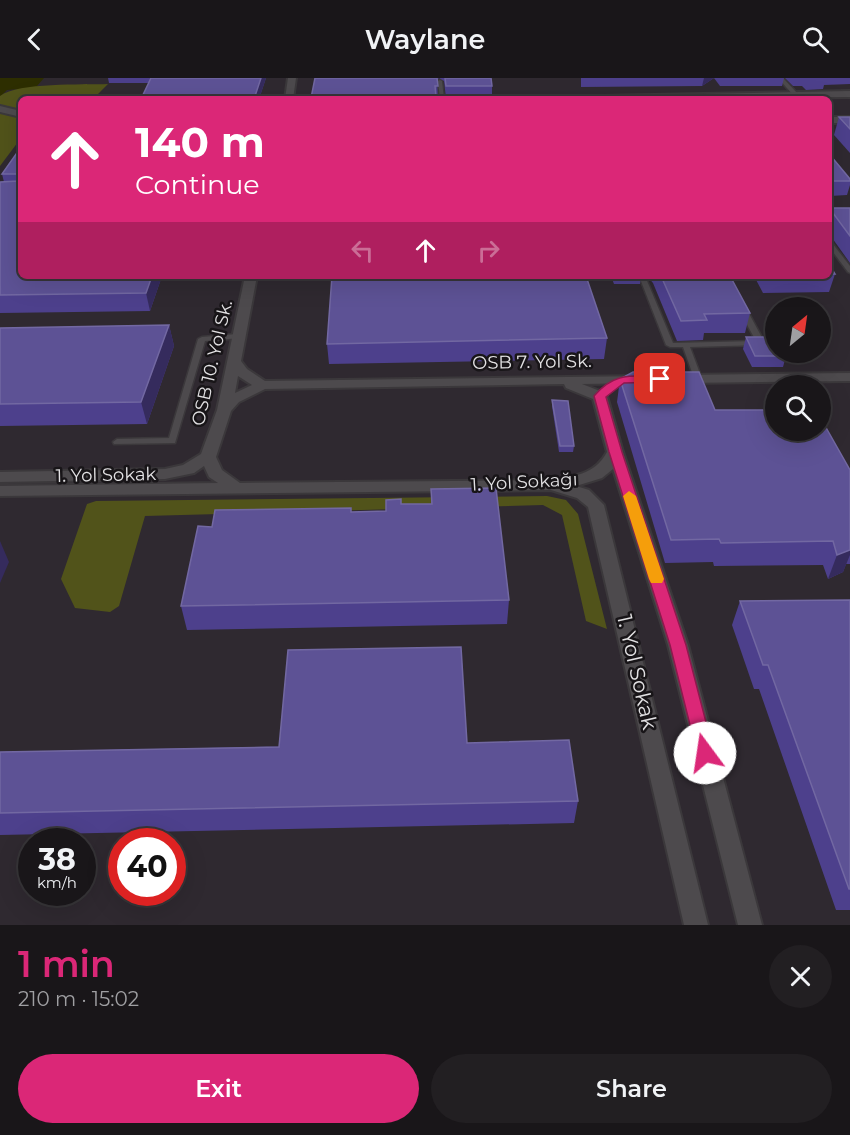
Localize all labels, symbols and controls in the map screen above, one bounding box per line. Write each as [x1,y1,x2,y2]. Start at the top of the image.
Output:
icon: back [18,23,51,56]
text: Waylane [365,23,485,56]
icon: search [799,23,832,56]
text: 140 m [135,116,265,168]
icon: ahead [36,120,114,198]
text: Continue [135,168,260,201]
icon: left [346,234,379,267]
icon: ahead [409,234,442,267]
icon: right [472,234,505,267]
north arrow [765,297,831,363]
map controls [765,297,831,441]
street label: OSB 10. Yol Sk. [187,298,237,428]
street label: OSB 7. Yol Sk. [472,350,592,374]
pin [634,353,685,404]
icon: arrive [643,362,676,395]
button: search [765,375,831,441]
street label: 1. Yol Sokak [56,463,157,487]
street label: 1. Yol Sokağı [470,468,578,496]
street label: 1. Yol Sokak [612,612,663,732]
position arrow [673,721,737,785]
speed limit sign: 40 [108,828,186,906]
text: 38 [38,841,76,878]
text: km/h [37,873,77,892]
text: 1 min [18,942,115,986]
button: close [769,945,832,1008]
text: 210 m · 15:02 [18,987,139,1011]
button: Exit [18,1054,419,1123]
button: Share [431,1054,832,1123]

